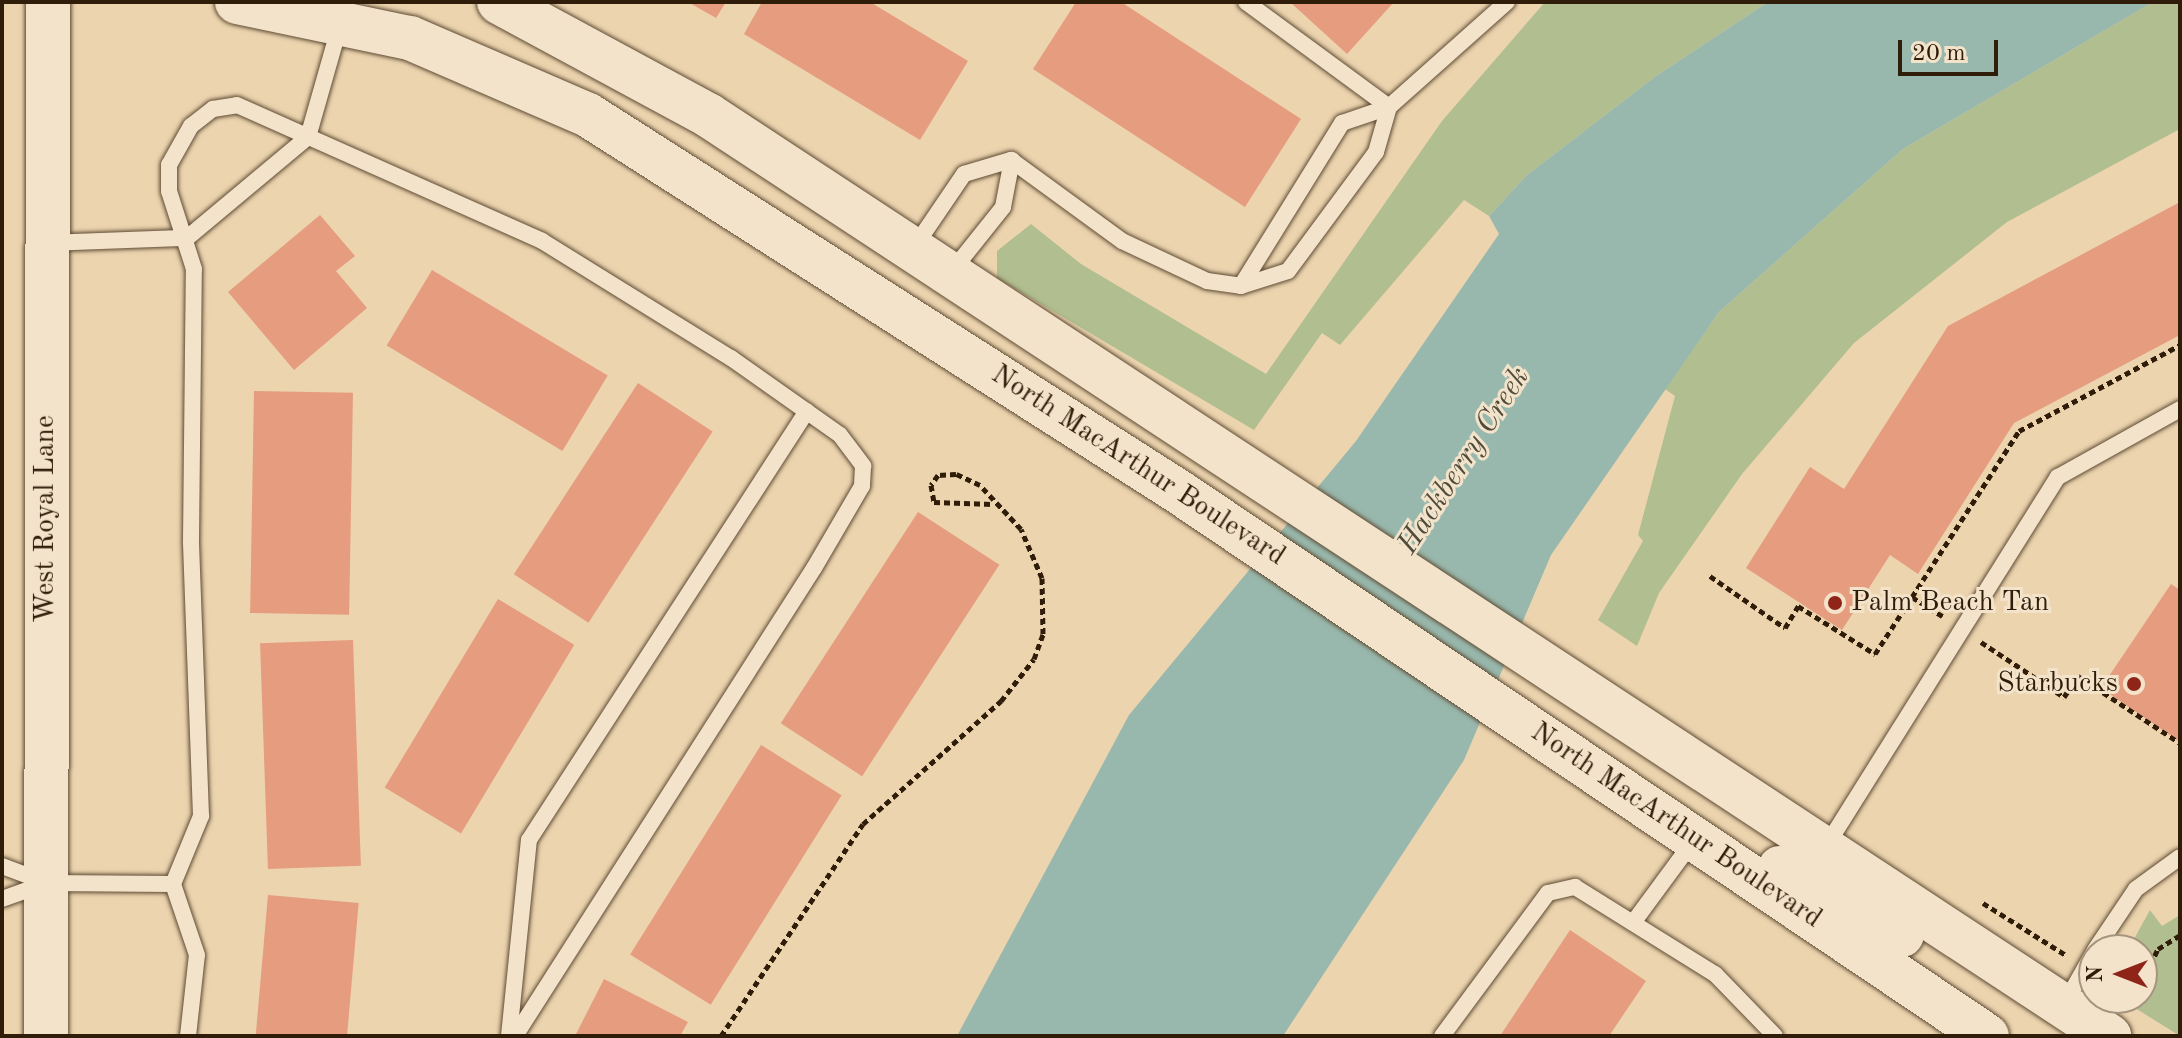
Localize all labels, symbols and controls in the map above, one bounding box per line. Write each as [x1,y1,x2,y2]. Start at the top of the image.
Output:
scale bar [1902,24,2002,74]
text: 20 m [1912,42,1966,66]
street label: North MacArthur Boulevard [985,358,1291,574]
water label: Hackberry Creek [1390,361,1538,561]
street label: West Royal Lane [29,415,63,623]
place label: Palm Beach Tan [1851,586,2049,620]
marker: Palm Beach Tan [1826,594,1844,612]
place label: Starbucks [1997,667,2118,701]
marker: Starbucks [2125,675,2143,693]
street label: North MacArthur Boulevard [1524,716,1828,936]
north arrow [2078,934,2158,1014]
text: N [2085,966,2107,982]

